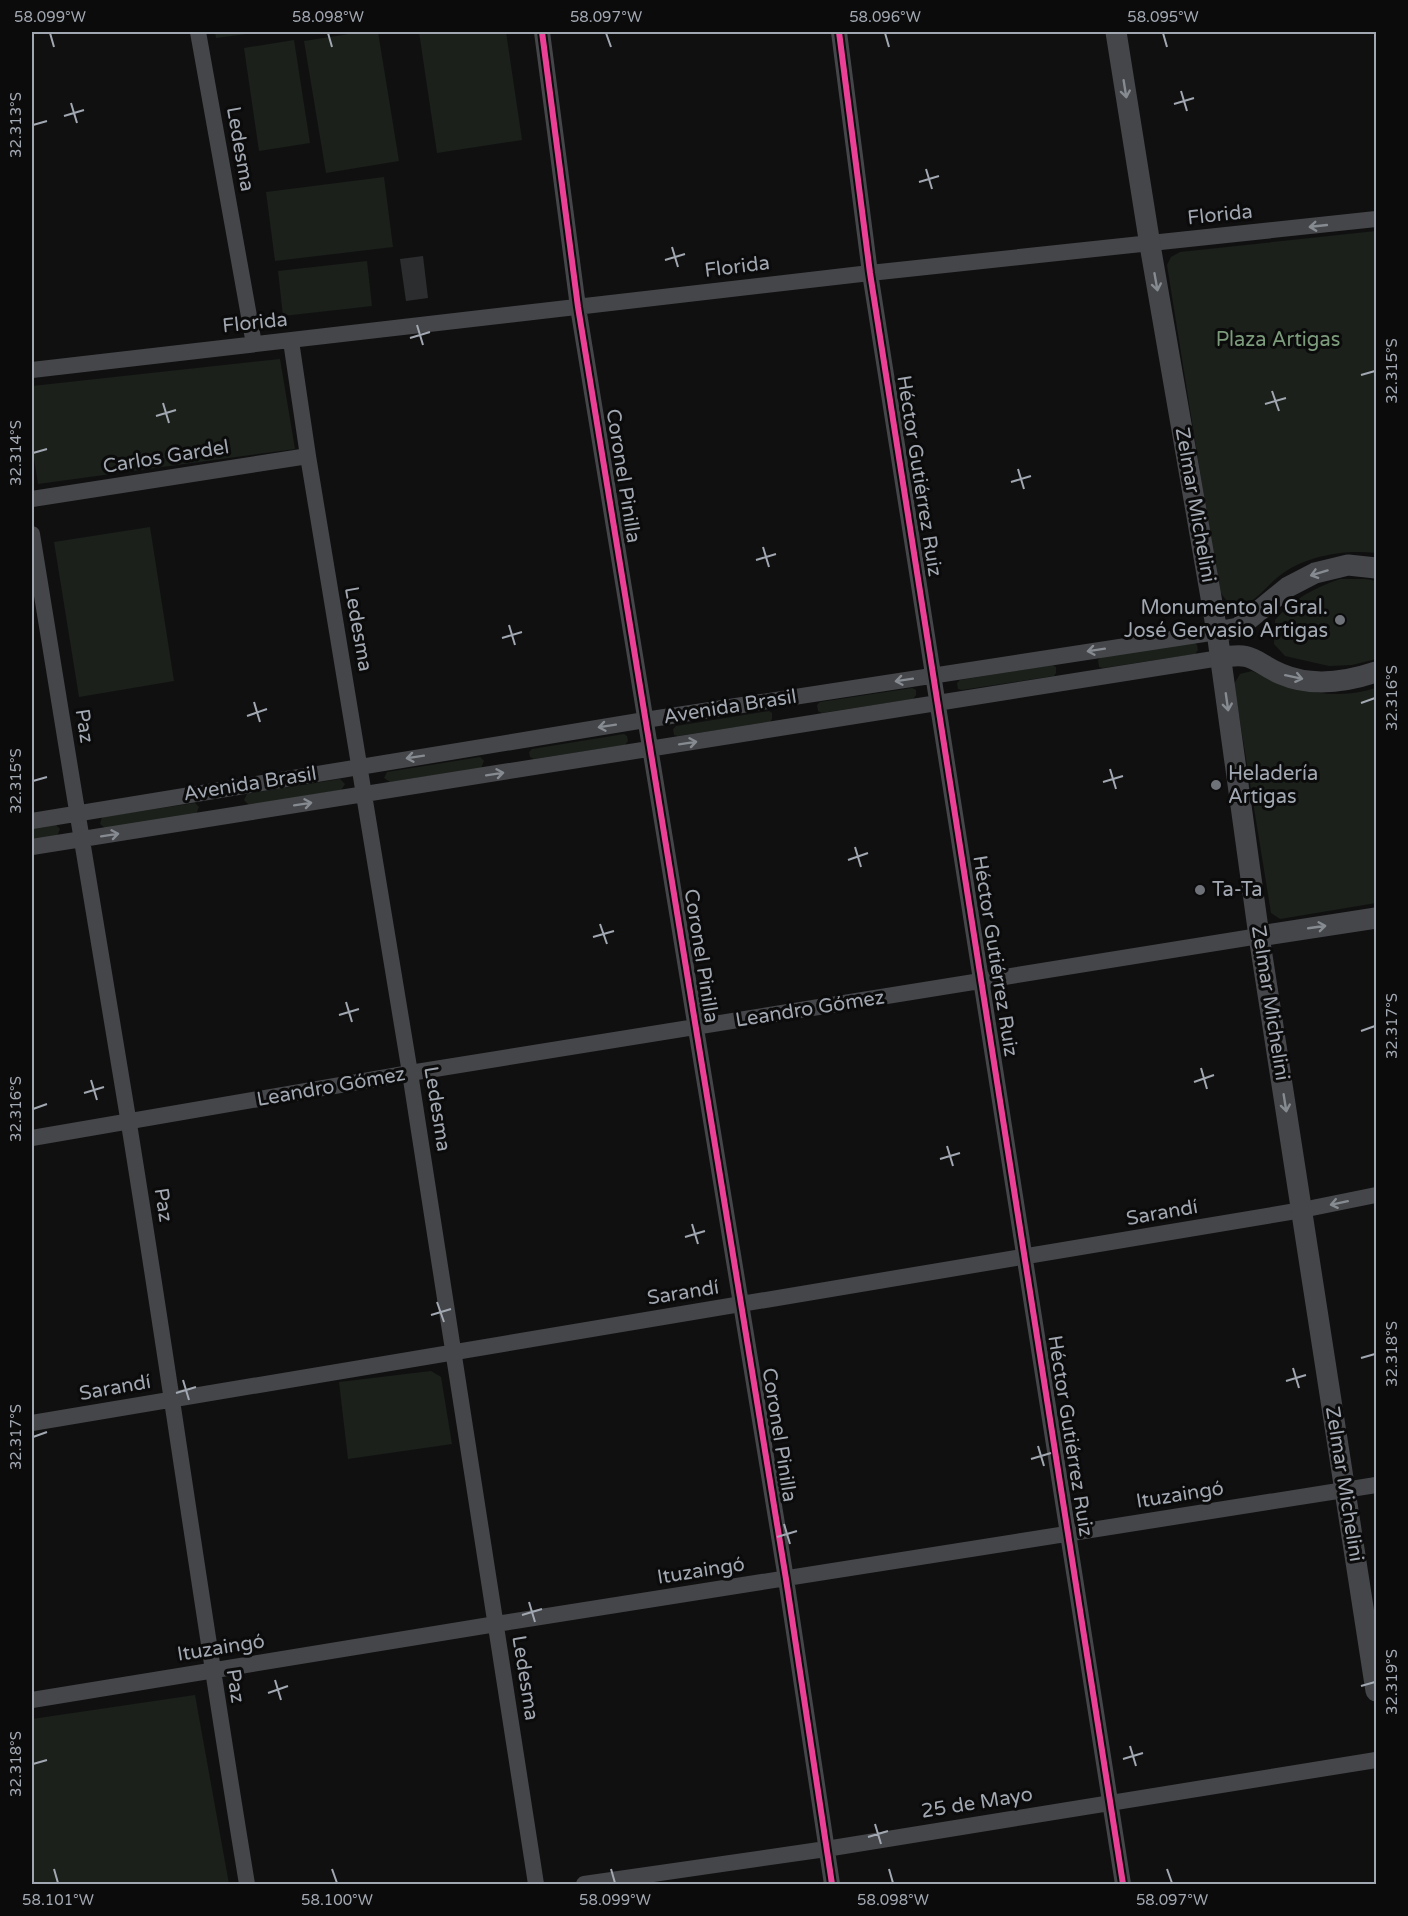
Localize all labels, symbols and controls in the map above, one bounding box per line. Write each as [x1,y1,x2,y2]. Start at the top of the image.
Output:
text: 58.099°W [14,8,86,26]
text: 58.098°W [292,8,364,26]
text: 58.097°W [570,8,642,26]
text: 58.096°W [849,8,921,26]
text: 58.095°W [1127,8,1199,26]
one-way arrow [1120,79,1131,99]
text: 32.313°S [7,92,25,158]
street label: Ledesma [221,105,259,193]
street label: Florida [1186,200,1254,230]
one-way arrow [1309,220,1329,231]
street label: Florida [703,251,771,283]
one-way arrow [1151,272,1162,291]
street label: Florida [221,308,289,338]
park label: Plaza Artigas [1216,328,1340,352]
text: 32.315°S [1383,338,1401,404]
street label: Héctor Gutiérrez Ruiz [891,374,947,578]
street label: Coronel Pinilla [601,407,645,545]
text: 32.314°S [7,420,25,486]
street label: Zelmar Michelini [1170,426,1220,584]
street label: Carlos Gardel [101,435,231,479]
one-way arrow [1310,568,1329,579]
street label: Ledesma [339,585,377,673]
place label: Monumento al Gral. José Gervasio Artigas [1124,596,1328,643]
marker: Monumento al Gral. José Gervasio Artigas [1333,613,1347,627]
one-way arrow [1087,645,1107,656]
text: 32.316°S [1383,665,1401,731]
one-way arrow [1284,672,1304,683]
one-way arrow [894,674,914,685]
street label: Avenida Brasil [662,685,798,729]
one-way arrow [1221,692,1232,711]
street label: Paz [69,707,99,745]
one-way arrow [598,721,618,732]
one-way arrow [677,738,697,749]
text: 32.315°S [7,748,25,814]
one-way arrow [405,752,425,763]
street label: Avenida Brasil [182,762,318,806]
place label: Heladería Artigas [1228,762,1318,809]
one-way arrow [485,768,505,779]
marker: Heladería Artigas [1209,778,1223,792]
one-way arrow [292,799,312,810]
one-way arrow [100,829,119,840]
street label: Héctor Gutiérrez Ruiz [967,854,1023,1058]
place label: Ta-Ta [1212,878,1263,902]
marker: Ta-Ta [1193,883,1207,897]
street label: Coronel Pinilla [679,887,723,1025]
one-way arrow [1307,922,1326,933]
street label: Zelmar Michelini [1246,924,1294,1082]
street label: Leandro Gómez [734,985,886,1033]
text: 32.317°S [1383,993,1401,1059]
street label: Leandro Gómez [255,1062,407,1112]
street label: Ledesma [418,1065,456,1153]
text: 32.316°S [7,1076,25,1142]
one-way arrow [1280,1092,1291,1112]
street label: Paz [148,1186,178,1224]
street label: Sarandí [1124,1195,1200,1231]
one-way arrow [1330,1198,1350,1209]
street label: Sarandí [645,1275,721,1311]
text: 32.318°S [1383,1321,1401,1387]
street label: Héctor Gutiérrez Ruiz [1042,1334,1098,1538]
street label: Coronel Pinilla [757,1366,801,1504]
street label: Sarandí [77,1370,153,1406]
text: 32.317°S [7,1404,25,1470]
street label: Zelmar Michelini [1320,1405,1368,1563]
street label: Ituzaingó [1134,1476,1226,1514]
street label: Ituzaingó [655,1552,747,1590]
street label: Ituzaingó [175,1629,267,1667]
street label: Ledesma [506,1634,544,1722]
text: 32.319°S [1383,1649,1401,1715]
street label: Paz [220,1667,250,1705]
text: 32.318°S [7,1731,25,1797]
street label: 25 de Mayo [920,1782,1034,1824]
text: 58.101°W [22,1891,94,1909]
text: 58.100°W [301,1891,373,1909]
text: 58.099°W [579,1891,651,1909]
text: 58.098°W [857,1891,929,1909]
text: 58.097°W [1136,1891,1208,1909]

